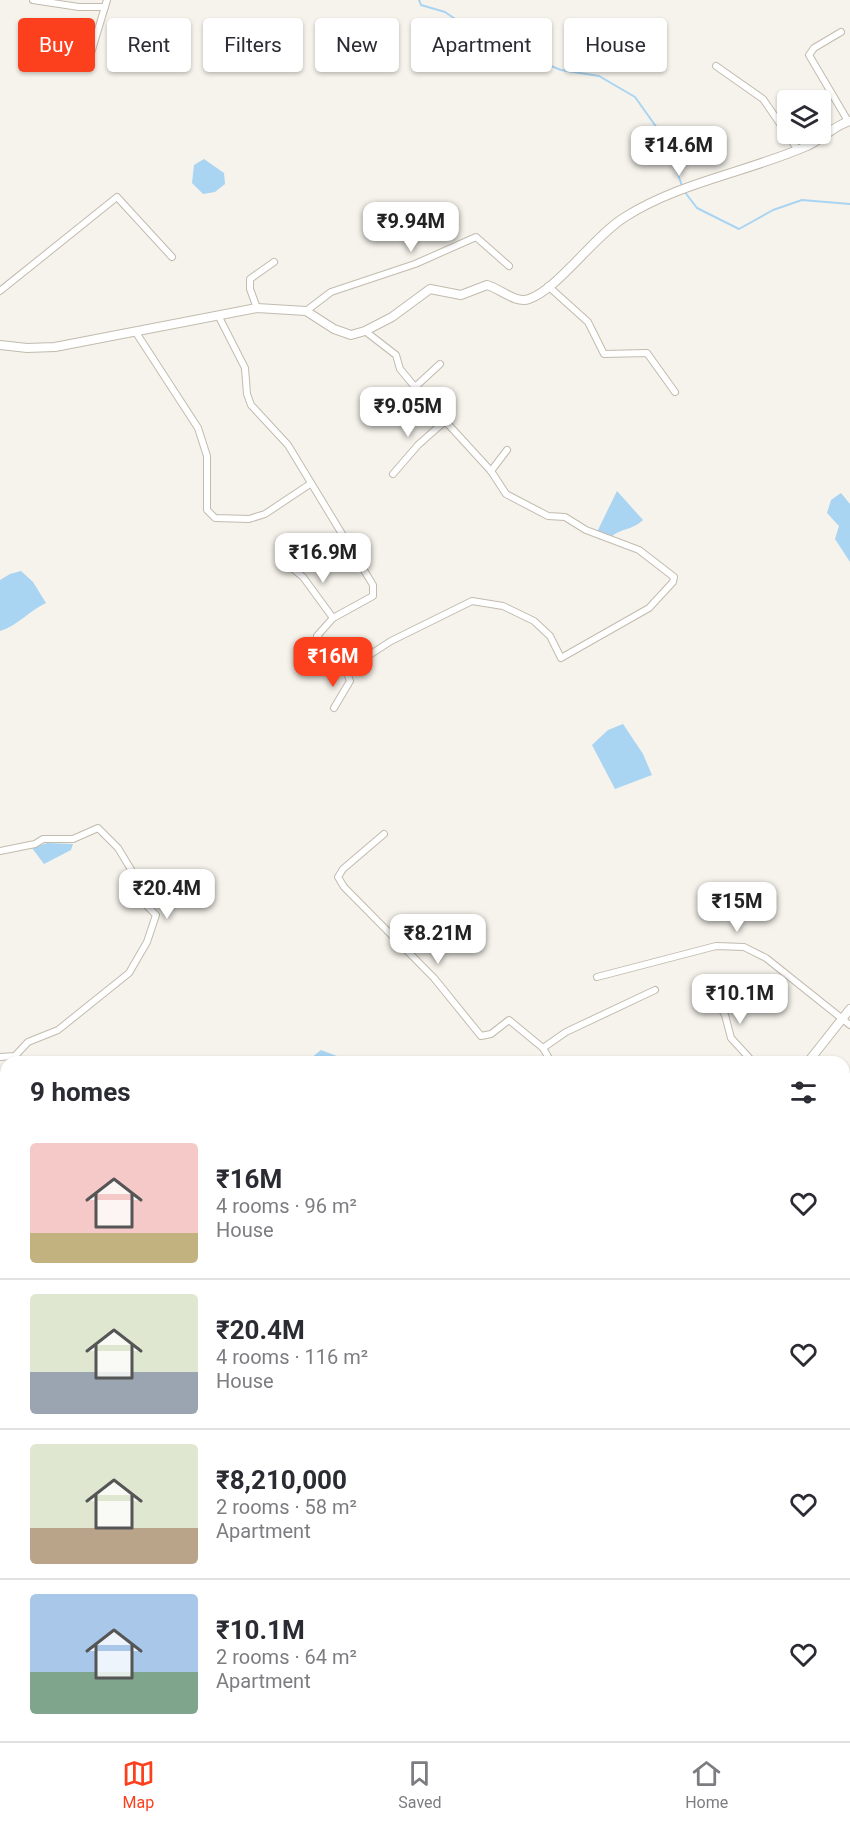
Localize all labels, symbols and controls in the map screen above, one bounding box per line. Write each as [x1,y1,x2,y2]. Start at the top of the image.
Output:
chip: Buy [18,18,95,72]
chip: Rent [107,18,191,72]
chip: Filters [203,18,303,72]
chip: New [315,18,399,72]
chip: Apartment [411,18,552,72]
chip: House [564,18,667,72]
map controls [777,90,831,144]
button: layers [777,90,831,144]
pin: ₹14.6M [630,126,728,177]
text: ₹14.6M [645,133,713,157]
pin: ₹9.94M [362,202,460,253]
text: ₹9.94M [377,209,445,233]
pin: ₹9.05M [359,387,457,438]
text: ₹9.05M [374,394,442,418]
pin: ₹16.9M [274,533,372,584]
text: ₹16.9M [289,540,357,564]
pin: ₹16M [297,637,369,688]
text: ₹16M [308,644,358,668]
pin: ₹20.4M [118,869,216,920]
text: ₹20.4M [133,876,201,900]
pin: ₹15M [701,882,773,933]
text: ₹15M [712,889,762,913]
pin: ₹8.21M [389,914,487,965]
text: ₹8.21M [404,921,472,945]
pin: ₹10.1M [691,974,789,1025]
text: ₹10.1M [706,981,774,1005]
icon: filters [787,1076,820,1109]
text: 9 homes [30,1077,131,1107]
text: ₹16M [216,1164,282,1194]
icon: home [78,1167,150,1239]
icon: heart [787,1187,820,1220]
text: 4 rooms · 96 m² [216,1194,357,1218]
text: House [216,1218,274,1242]
text: ₹20.4M [216,1315,305,1345]
icon: home [78,1318,150,1390]
icon: heart [787,1338,820,1371]
text: 4 rooms · 116 m² [216,1345,368,1369]
text: House [216,1369,274,1393]
text: ₹8,210,000 [216,1465,347,1495]
icon: home [78,1468,150,1540]
icon: heart [787,1488,820,1521]
text: 2 rooms · 58 m² [216,1495,357,1519]
text: Apartment [216,1519,311,1543]
text: ₹10.1M [216,1615,305,1645]
icon: home [78,1618,150,1690]
icon: heart [787,1638,820,1671]
text: 2 rooms · 64 m² [216,1645,357,1669]
text: Apartment [216,1669,311,1693]
tab: Map [122,1757,155,1812]
tab: Saved [398,1757,442,1812]
tab: Home [685,1757,728,1812]

